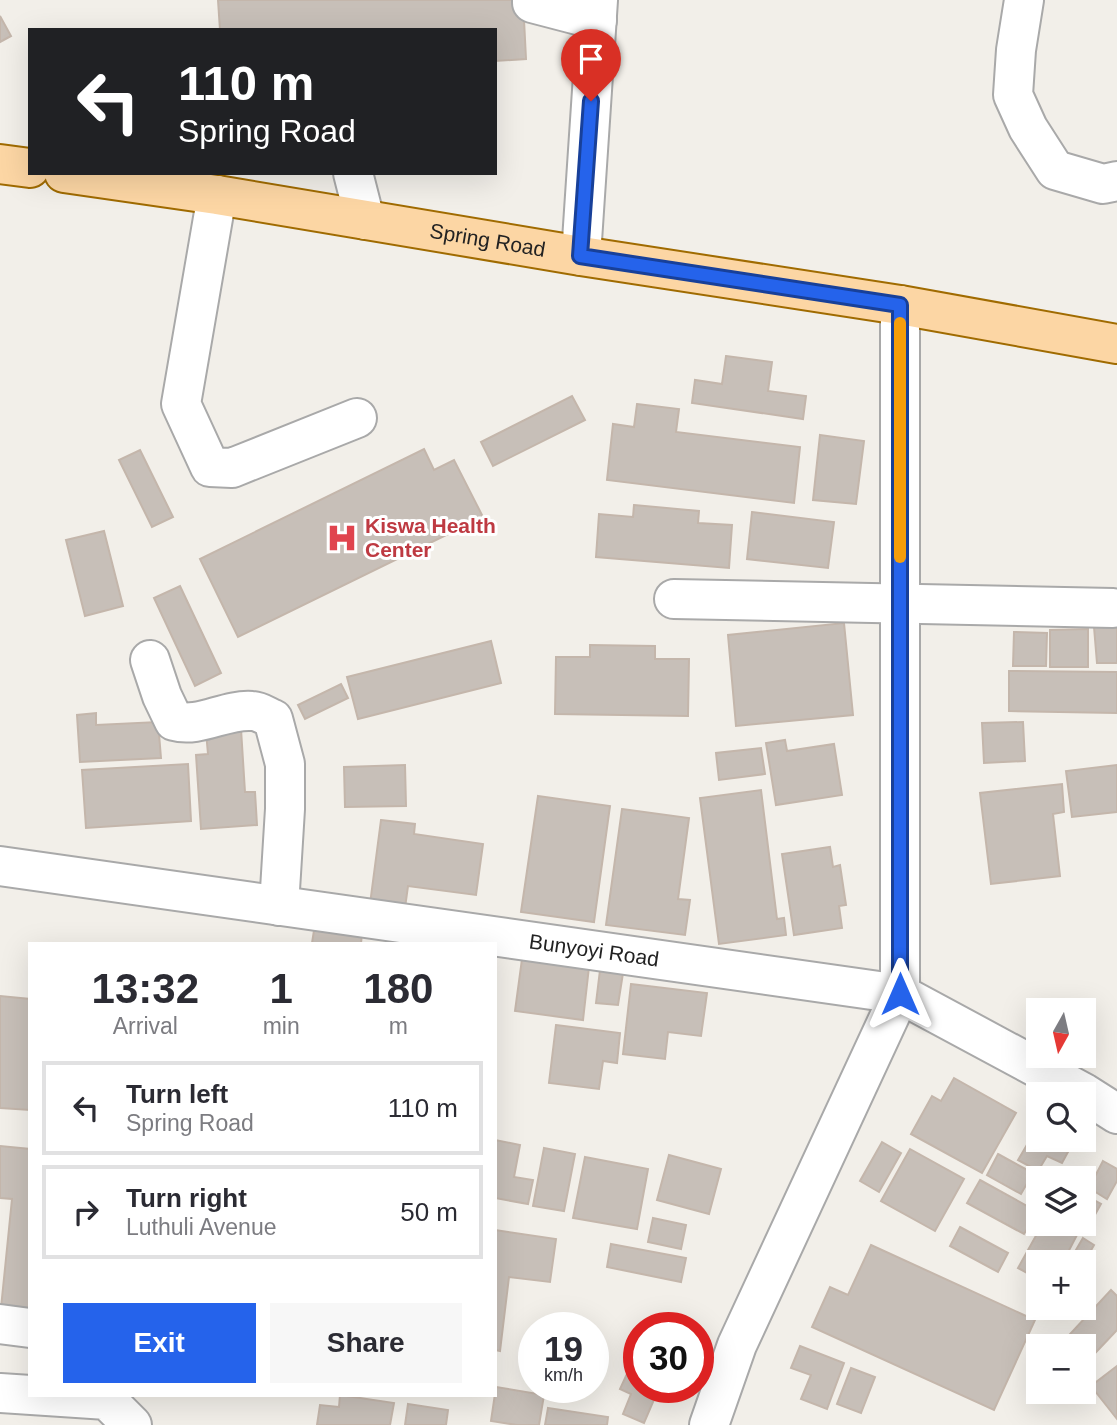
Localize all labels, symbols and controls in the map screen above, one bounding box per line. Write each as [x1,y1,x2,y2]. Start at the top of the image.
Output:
pin [561,29,621,101]
icon: arrive [572,40,610,78]
icon: left [63,56,154,147]
text: 110 m [178,56,314,110]
text: Spring Road [178,113,356,149]
street label: Spring Road [428,219,547,261]
place label: Kiswa Health Center [365,514,496,561]
hospital icon: Kiswa Health Center [325,521,359,555]
street label: Bunyoyi Road [528,929,660,971]
position arrow [863,957,937,1031]
text: 13:32 [92,965,199,1012]
text: 1 [269,965,293,1012]
text: 180 [363,965,433,1012]
north arrow [1026,998,1096,1068]
map controls [1026,998,1096,1404]
text: Arrival [113,1013,178,1039]
text: min [263,1013,300,1039]
text: m [389,1013,408,1039]
text: Turn left [126,1079,228,1109]
button: search [1026,1082,1096,1152]
icon: left [67,1089,105,1127]
text: 110 m [388,1093,458,1123]
text: Spring Road [126,1110,254,1136]
button: layers [1026,1166,1096,1236]
text: Turn right [126,1183,247,1213]
icon: right [67,1193,105,1231]
text: 50 m [400,1197,458,1227]
text: Luthuli Avenue [126,1214,277,1240]
button: + [1026,1250,1096,1320]
button: Exit [63,1303,256,1383]
button: Share [270,1303,462,1383]
speed limit sign: 30 [623,1312,714,1403]
text: 19 [544,1329,583,1368]
button: − [1026,1334,1096,1404]
text: km/h [544,1365,583,1385]

